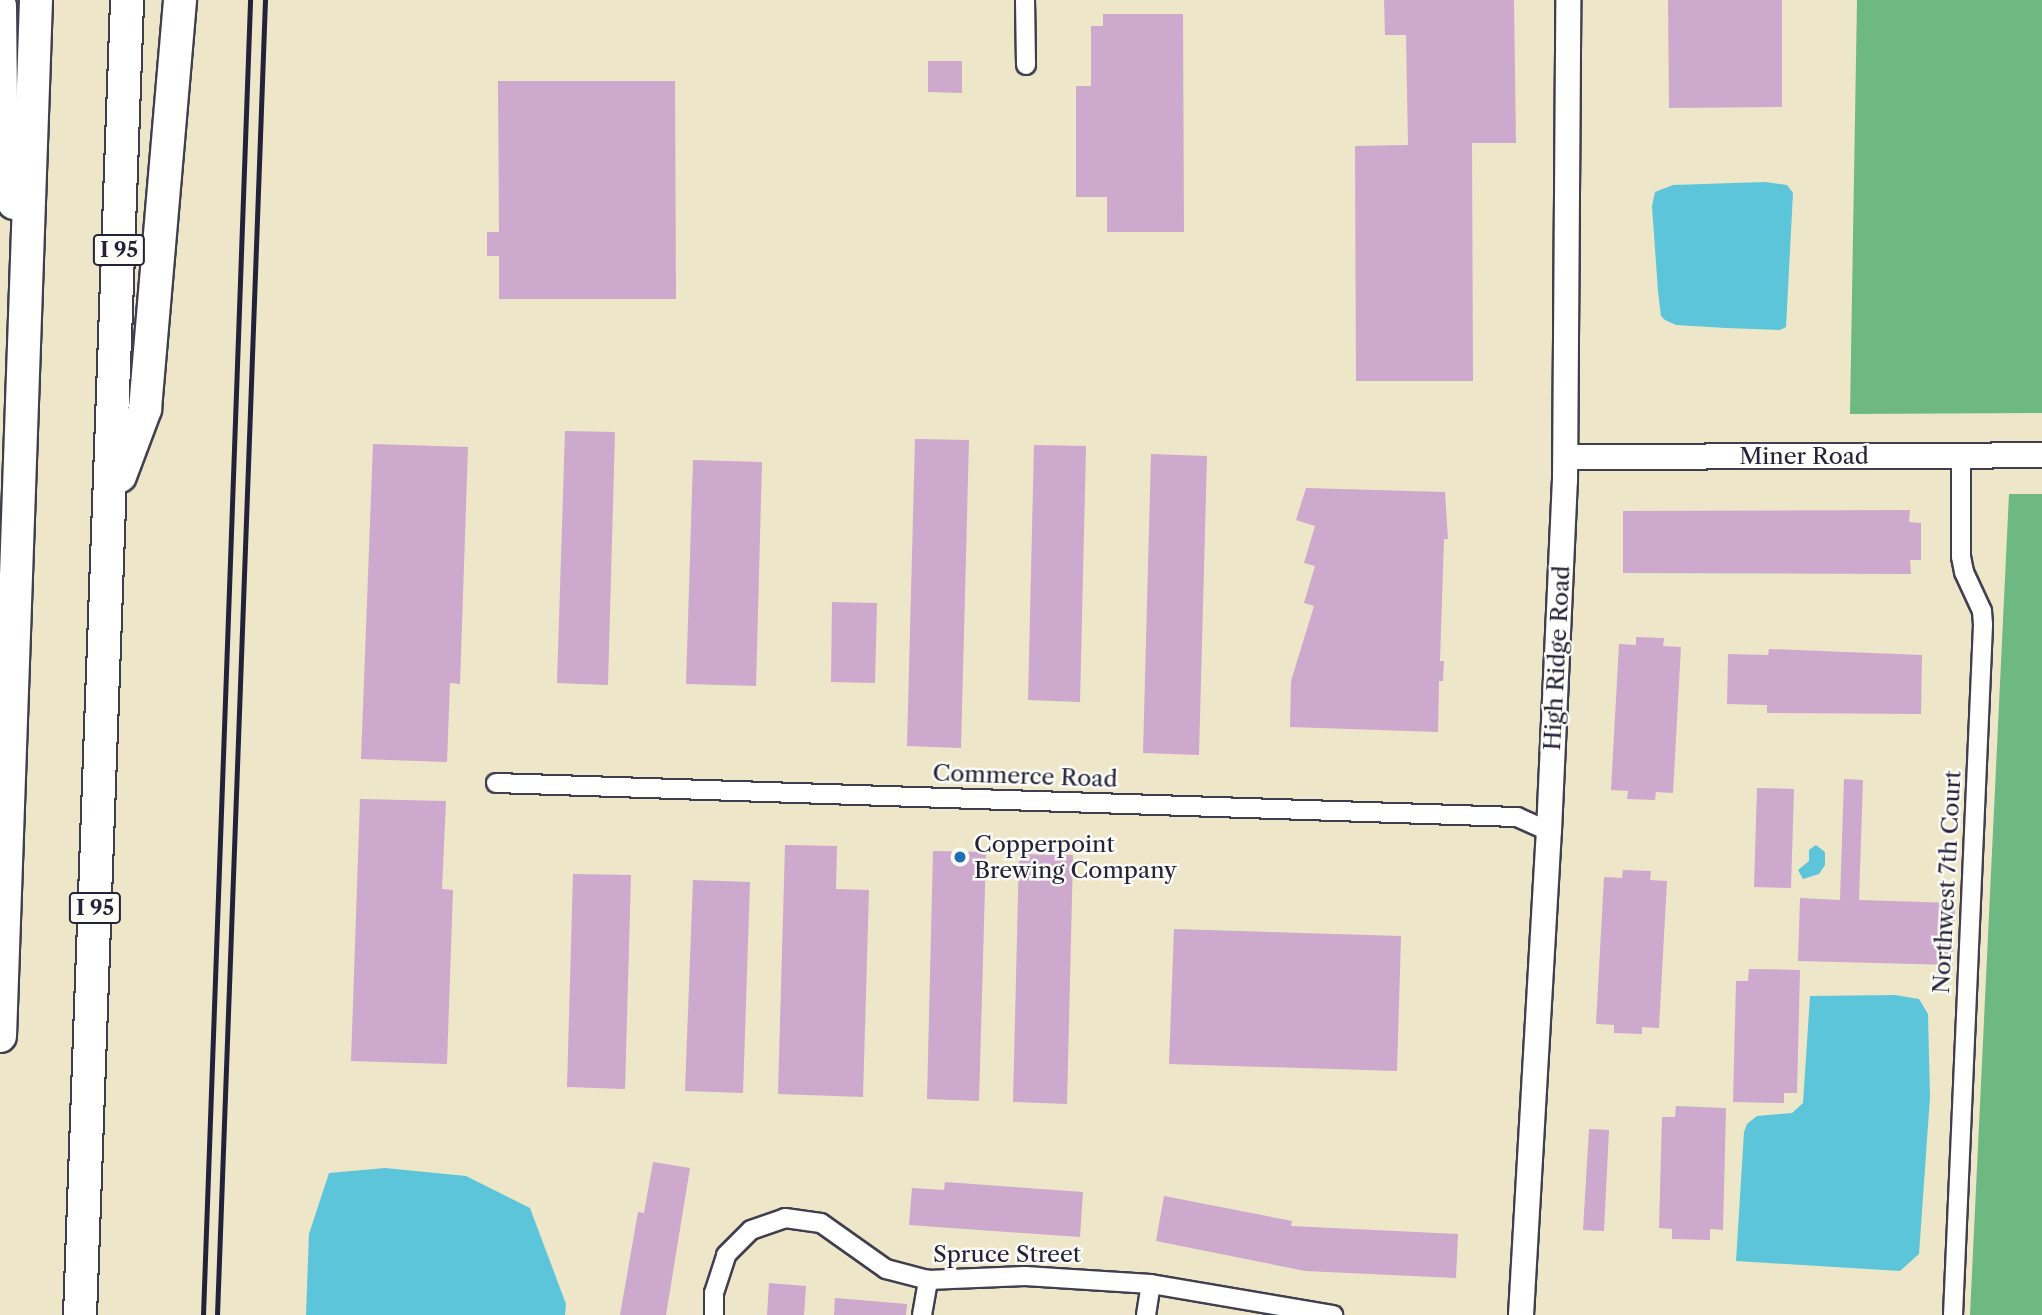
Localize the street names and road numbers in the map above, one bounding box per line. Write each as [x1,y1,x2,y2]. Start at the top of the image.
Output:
road number: I 95 [93,232,145,268]
street label: Miner Road [1739,442,1869,470]
street label: High Ridge Road [1538,565,1576,751]
street label: Commerce Road [932,759,1118,793]
street label: Northwest 7th Court [1927,770,1967,994]
road number: I 95 [69,890,121,926]
street label: Spruce Street [933,1240,1081,1268]

